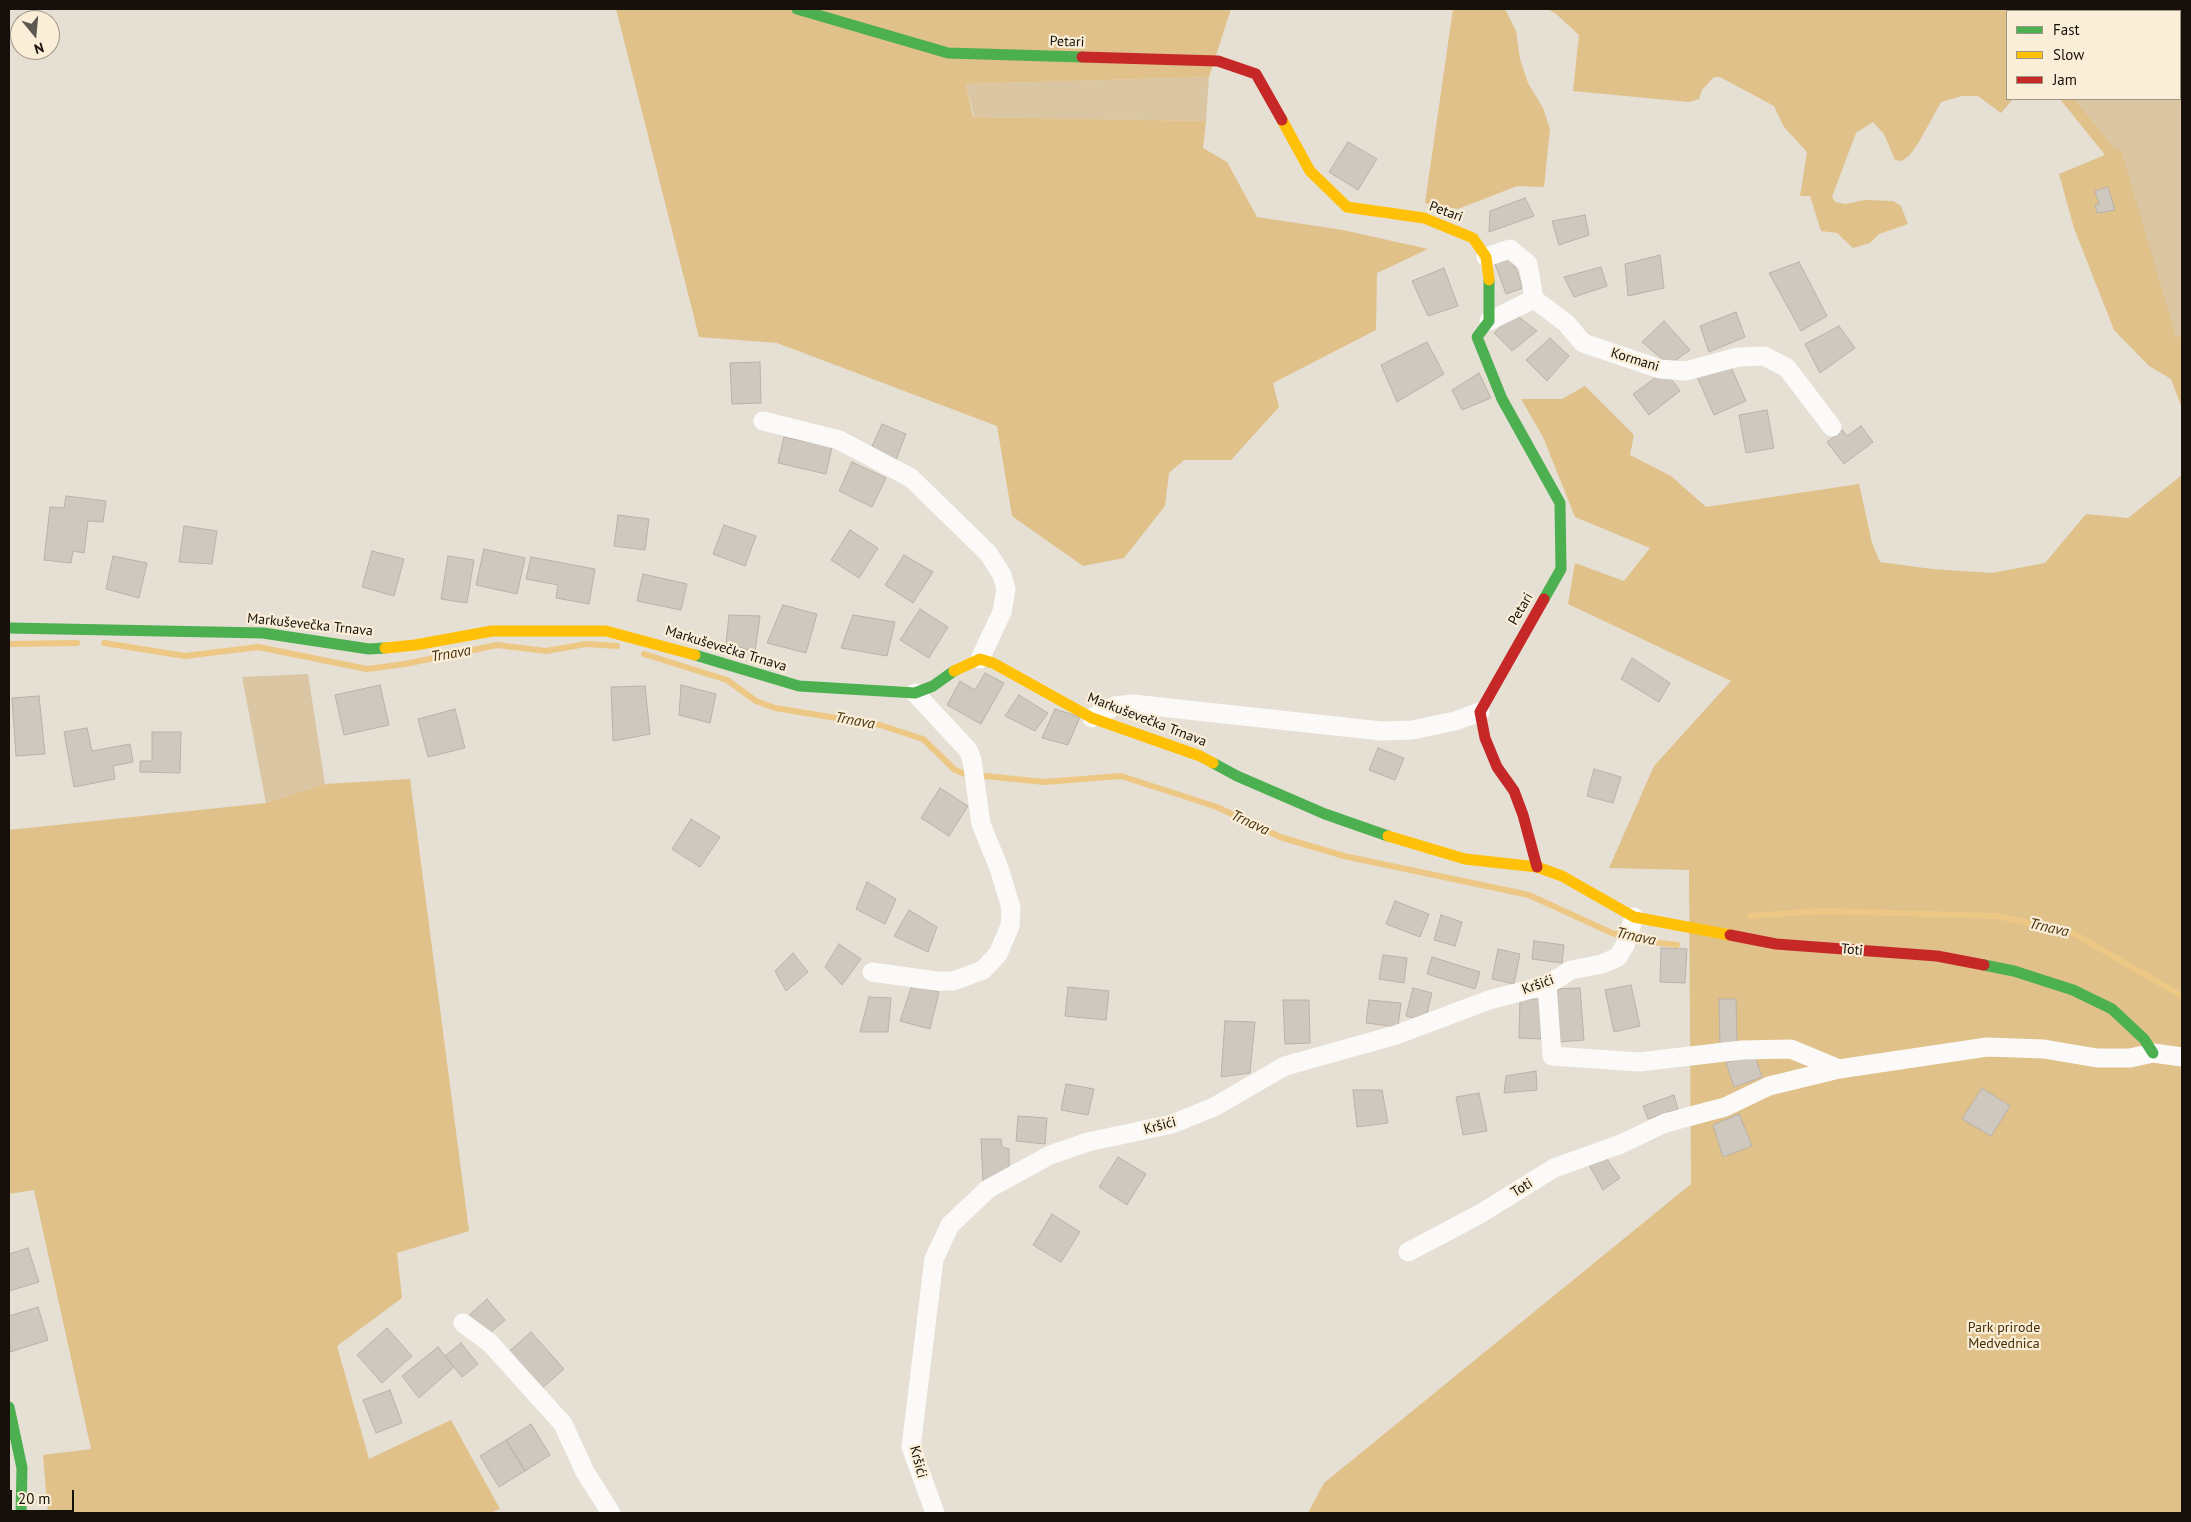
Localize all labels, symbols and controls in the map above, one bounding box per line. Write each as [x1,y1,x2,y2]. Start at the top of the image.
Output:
north arrow [10,10,60,60]
legend [2006,10,2181,100]
text: Fast [2053,20,2080,39]
street label: Petari [1049,33,1085,51]
text: N [32,38,46,58]
text: Slow [2053,45,2084,64]
text: Jam [2053,70,2077,89]
street label: Petari [1427,198,1465,226]
street label: Kormani [1609,345,1661,375]
street label: Petari [1505,590,1537,628]
street label: Markuševečka Trnava [246,610,374,640]
street label: Markuševečka Trnava [663,622,789,676]
water label: Trnava [430,642,472,666]
street label: Markuševečka Trnava [1085,690,1209,750]
water label: Trnava [834,709,876,733]
water label: Trnava [1228,806,1272,840]
water label: Trnava [2027,915,2071,941]
water label: Trnava [1615,924,1657,950]
street label: Toti [1840,941,1864,959]
street label: Kršići [1520,972,1556,998]
street label: Kršići [1142,1114,1178,1138]
street label: Toti [1508,1175,1536,1201]
park label: Park prirode Medvednica [1968,1320,2040,1352]
street label: Kršići [906,1444,930,1480]
scale bar [12,1480,76,1512]
text: 20 m [18,1489,51,1508]

